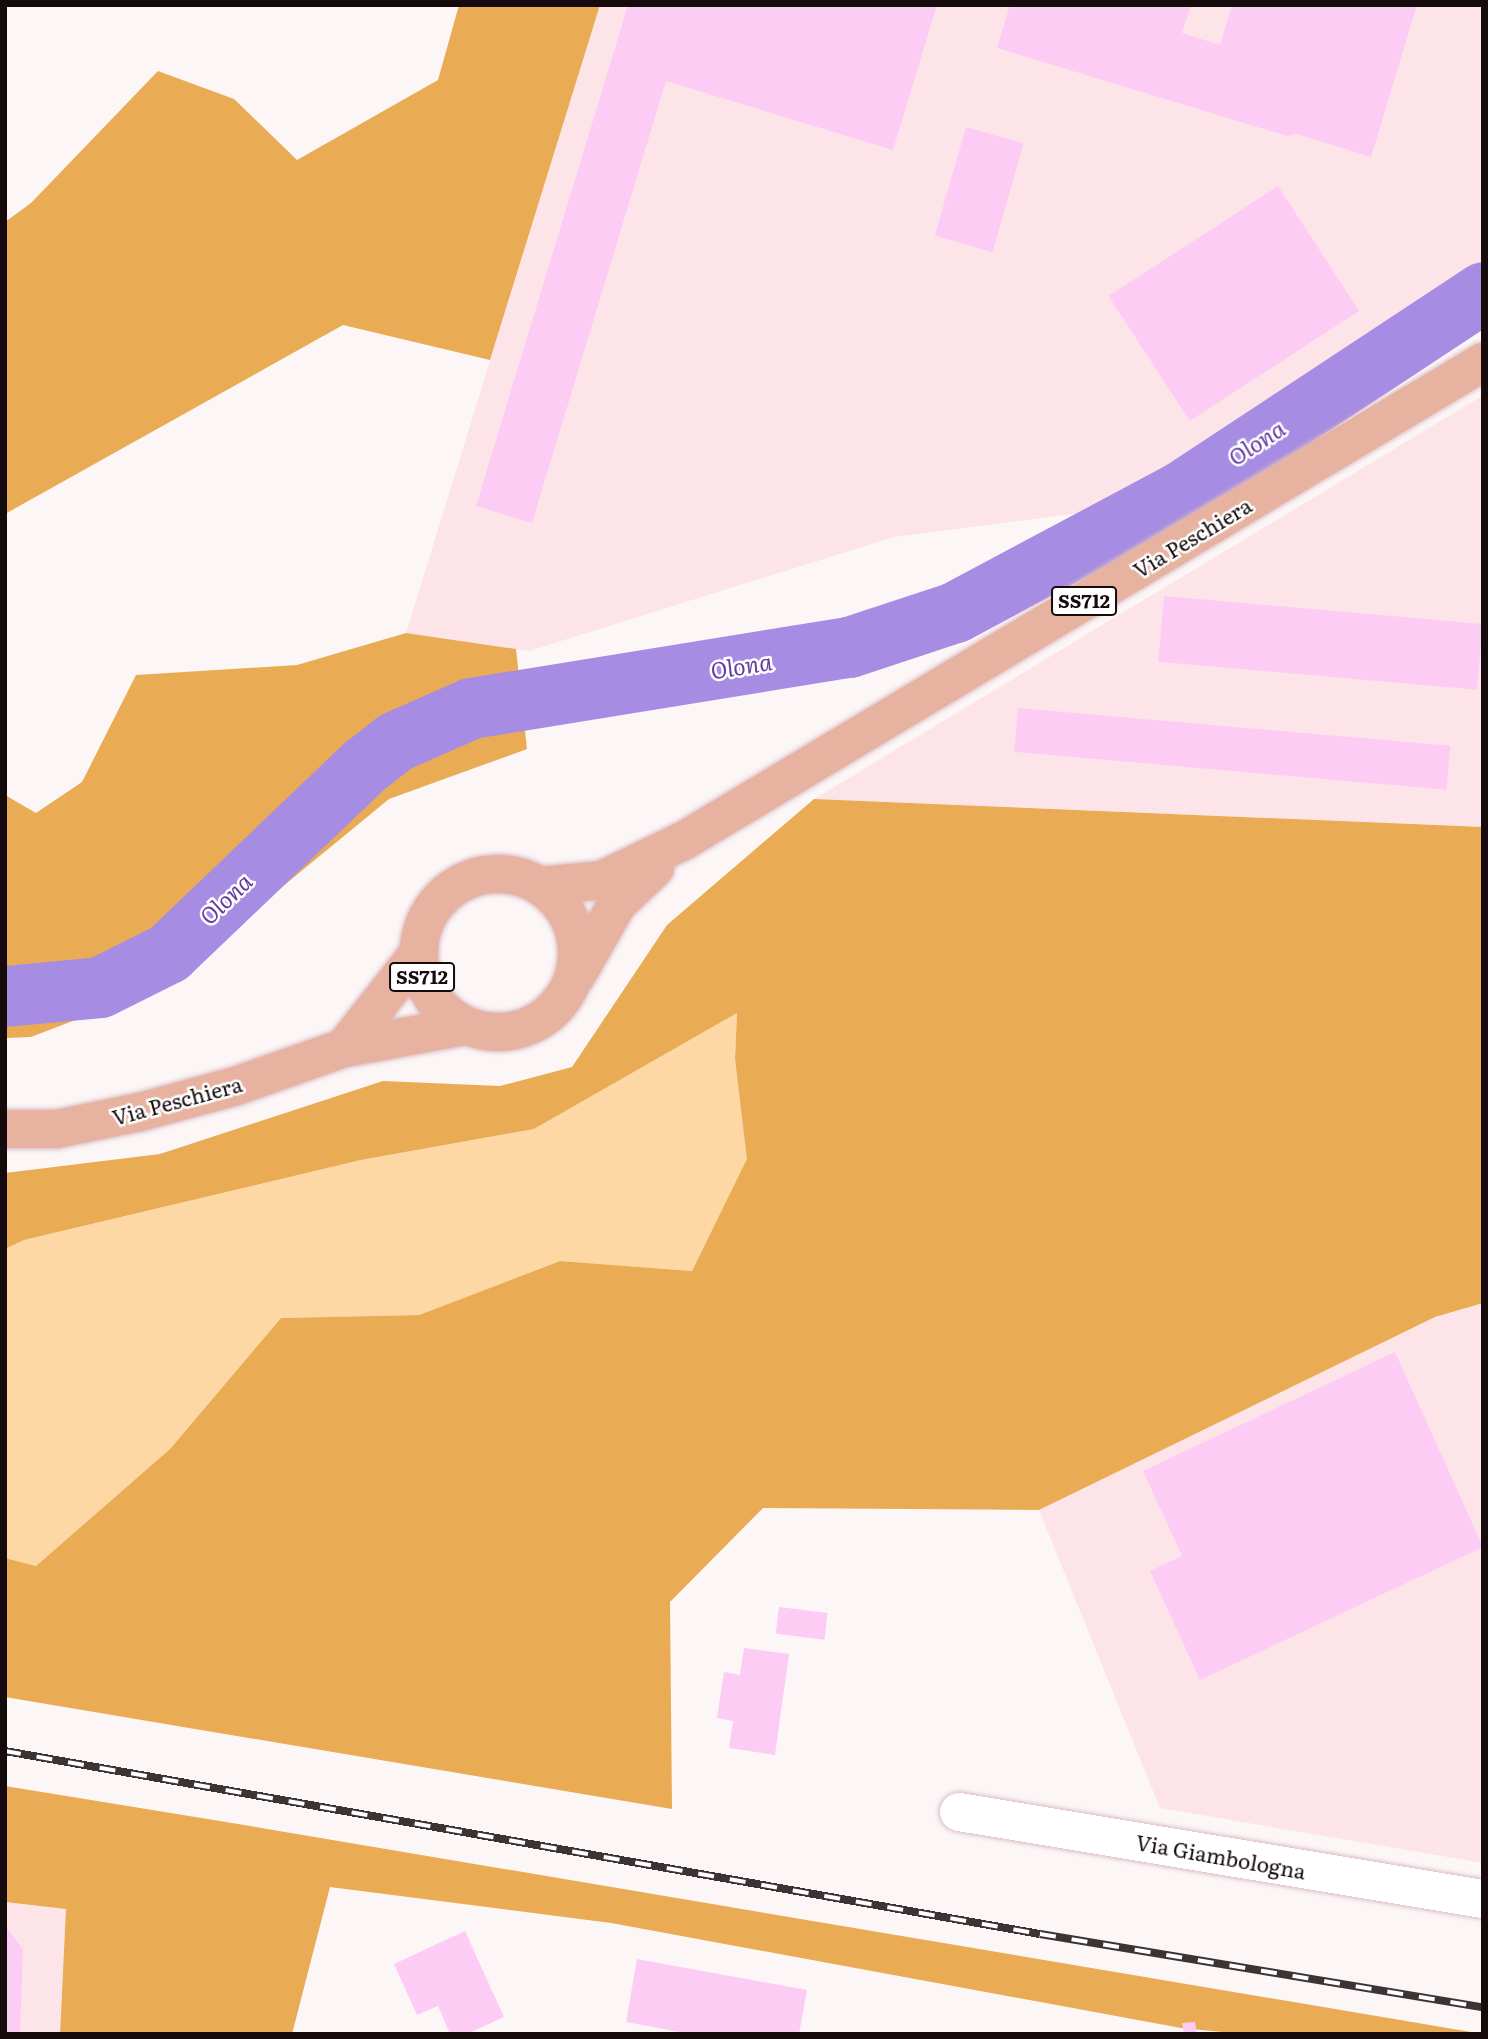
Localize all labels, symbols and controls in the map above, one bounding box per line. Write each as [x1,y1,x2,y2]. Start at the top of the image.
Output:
water label: Olona [1223,414,1289,470]
street label: Via Peschiera [1128,492,1256,582]
road number: SS712 [1051,586,1117,616]
water label: Olona [708,647,774,683]
water label: Olona [193,867,257,929]
road number: SS712 [389,962,455,993]
street label: Via Peschiera [109,1071,245,1129]
street label: Via Giambologna [1134,1829,1308,1883]

